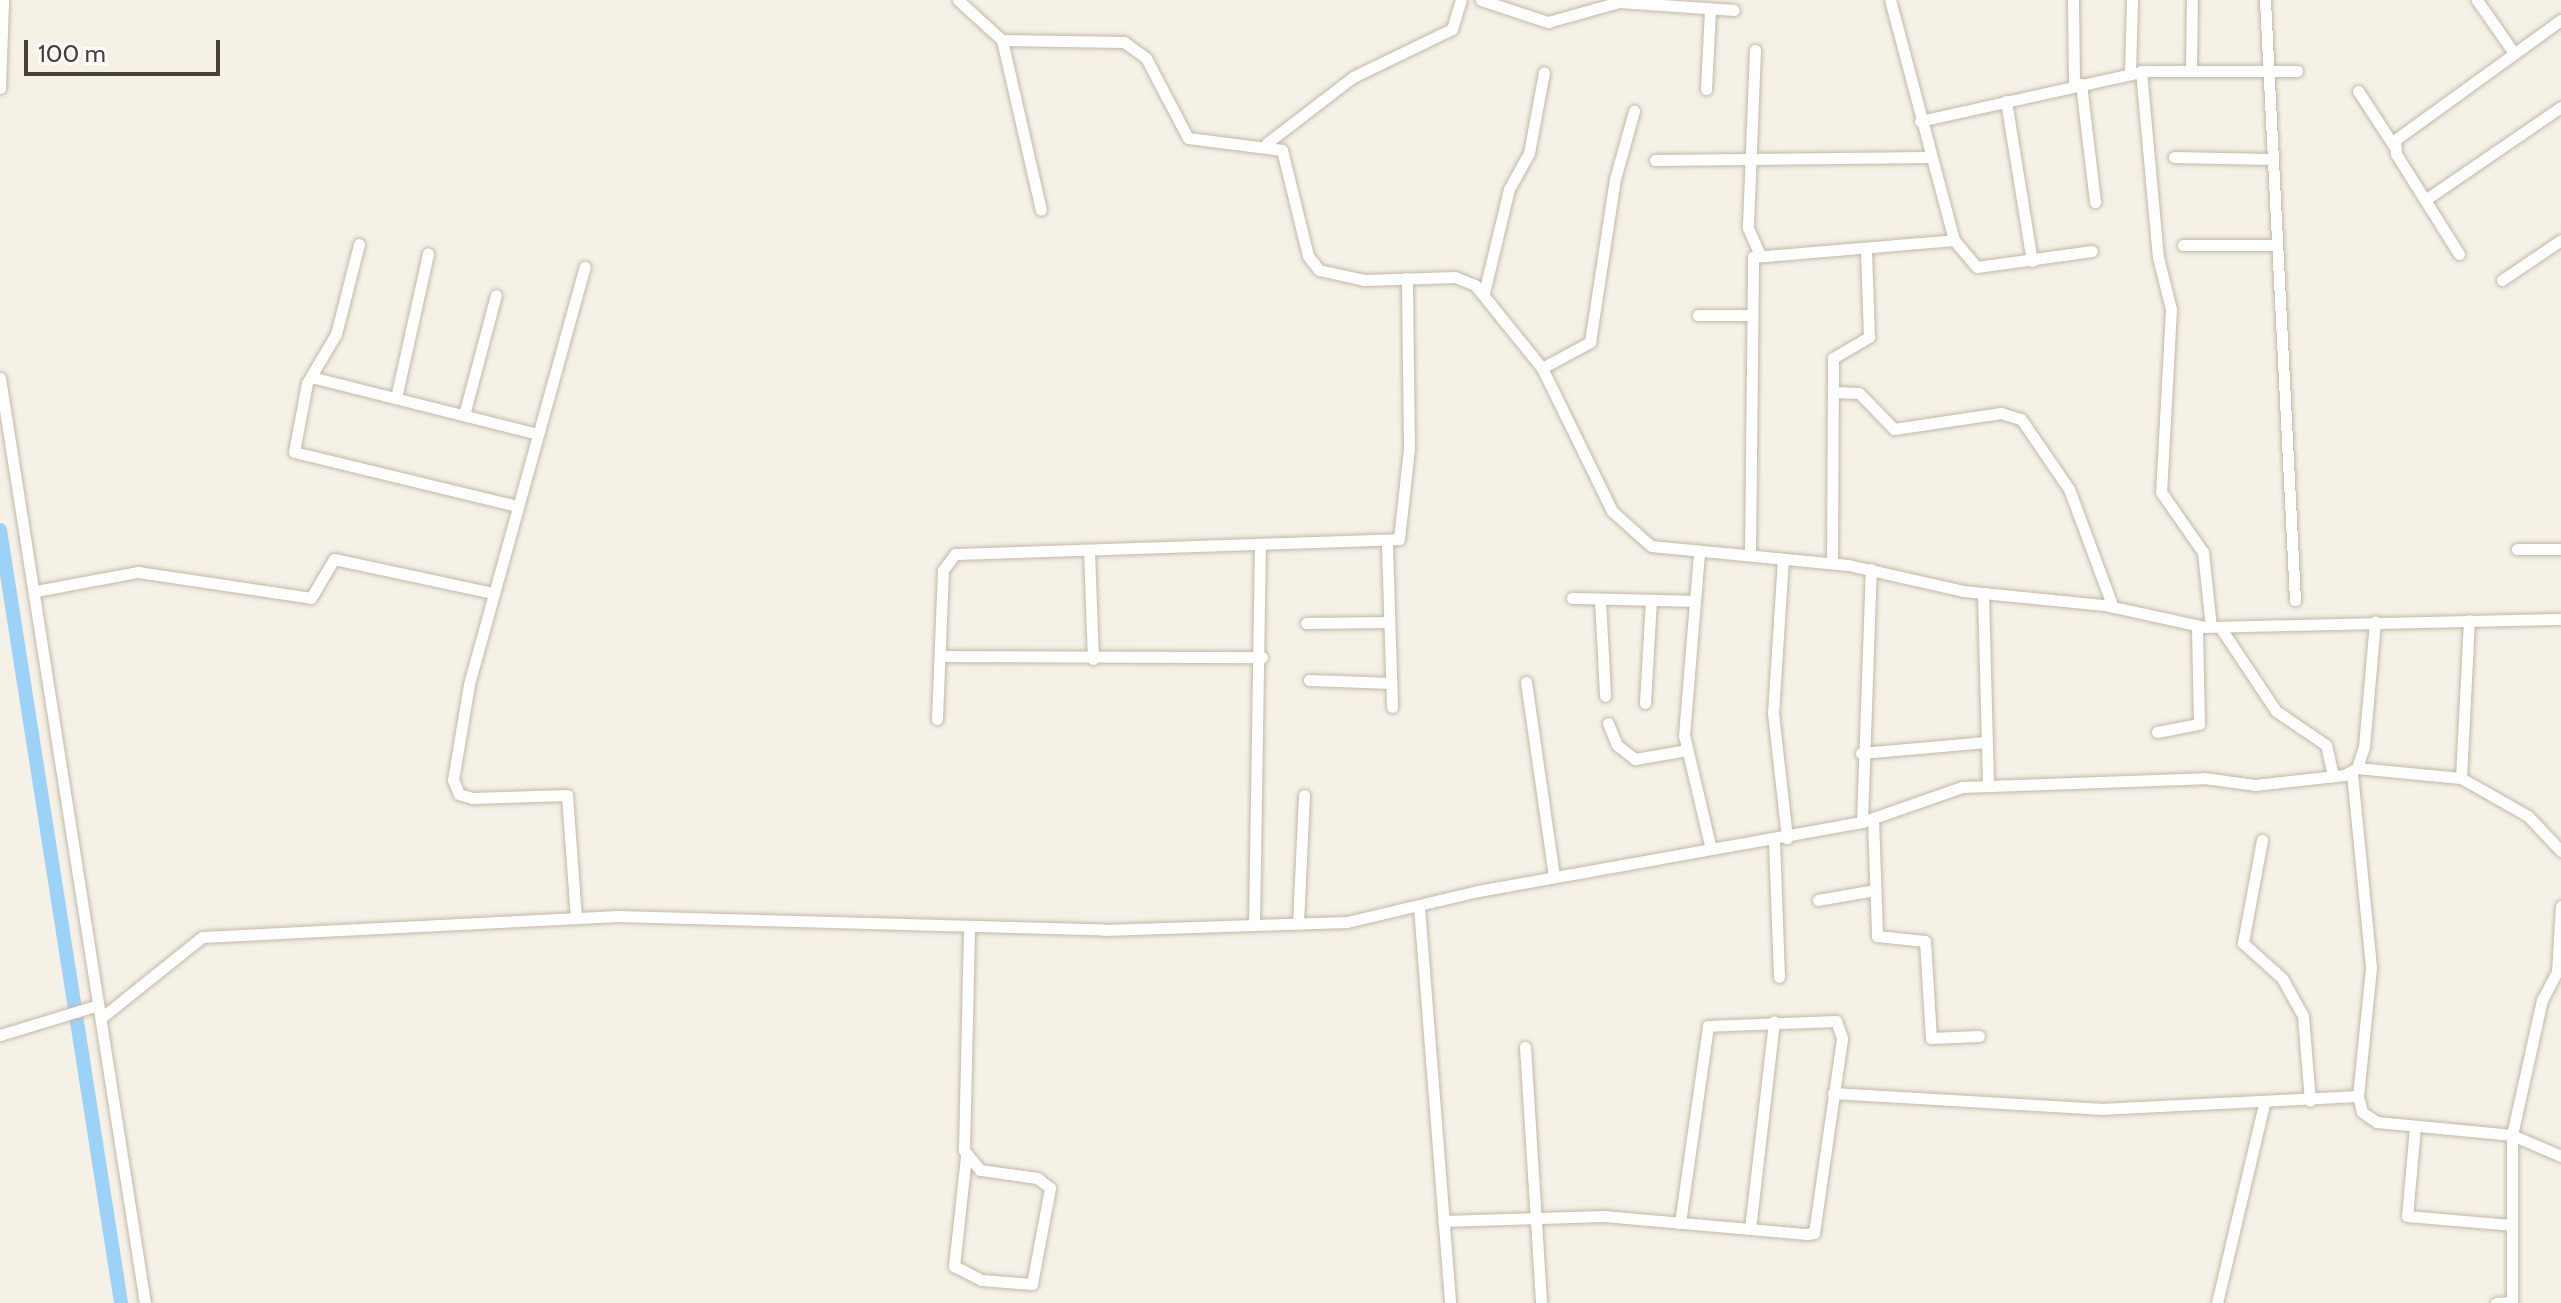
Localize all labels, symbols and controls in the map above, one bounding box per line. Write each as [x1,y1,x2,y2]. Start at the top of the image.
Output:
scale bar [28,24,224,74]
text: 100 m [38,39,106,68]

